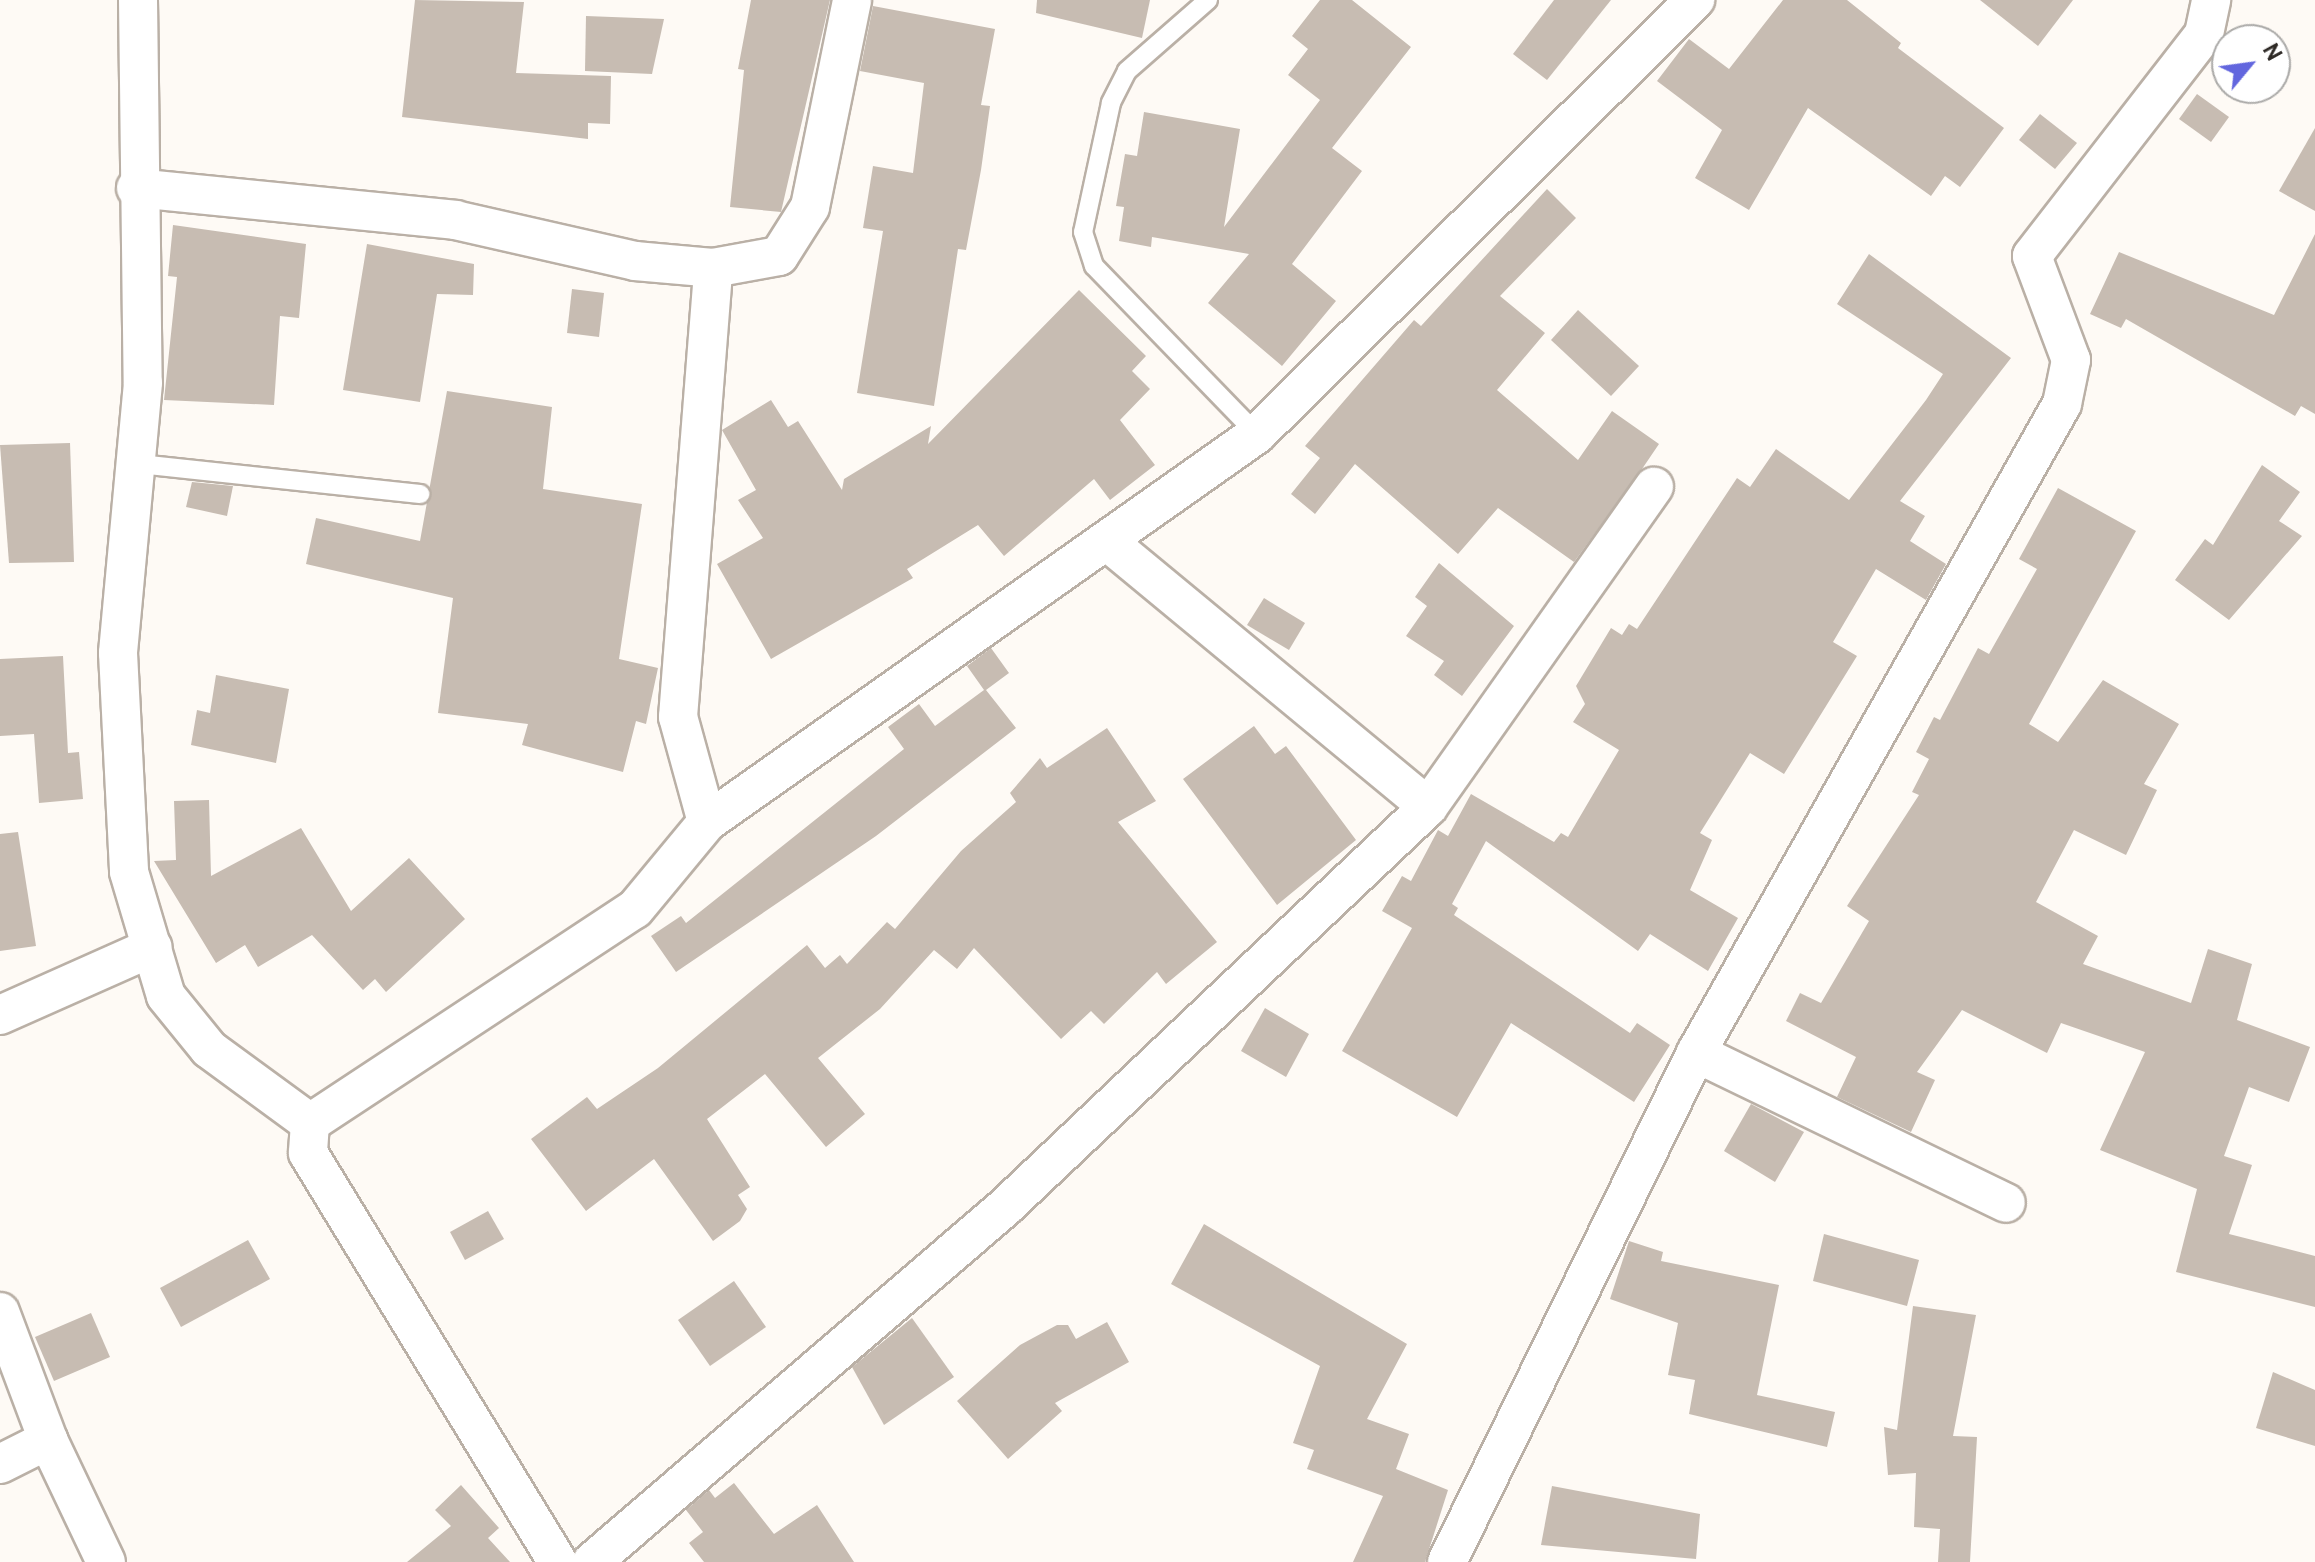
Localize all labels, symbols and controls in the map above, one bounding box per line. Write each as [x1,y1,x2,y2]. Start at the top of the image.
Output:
north arrow [2211,24,2291,104]
text: N [2255,40,2286,67]

